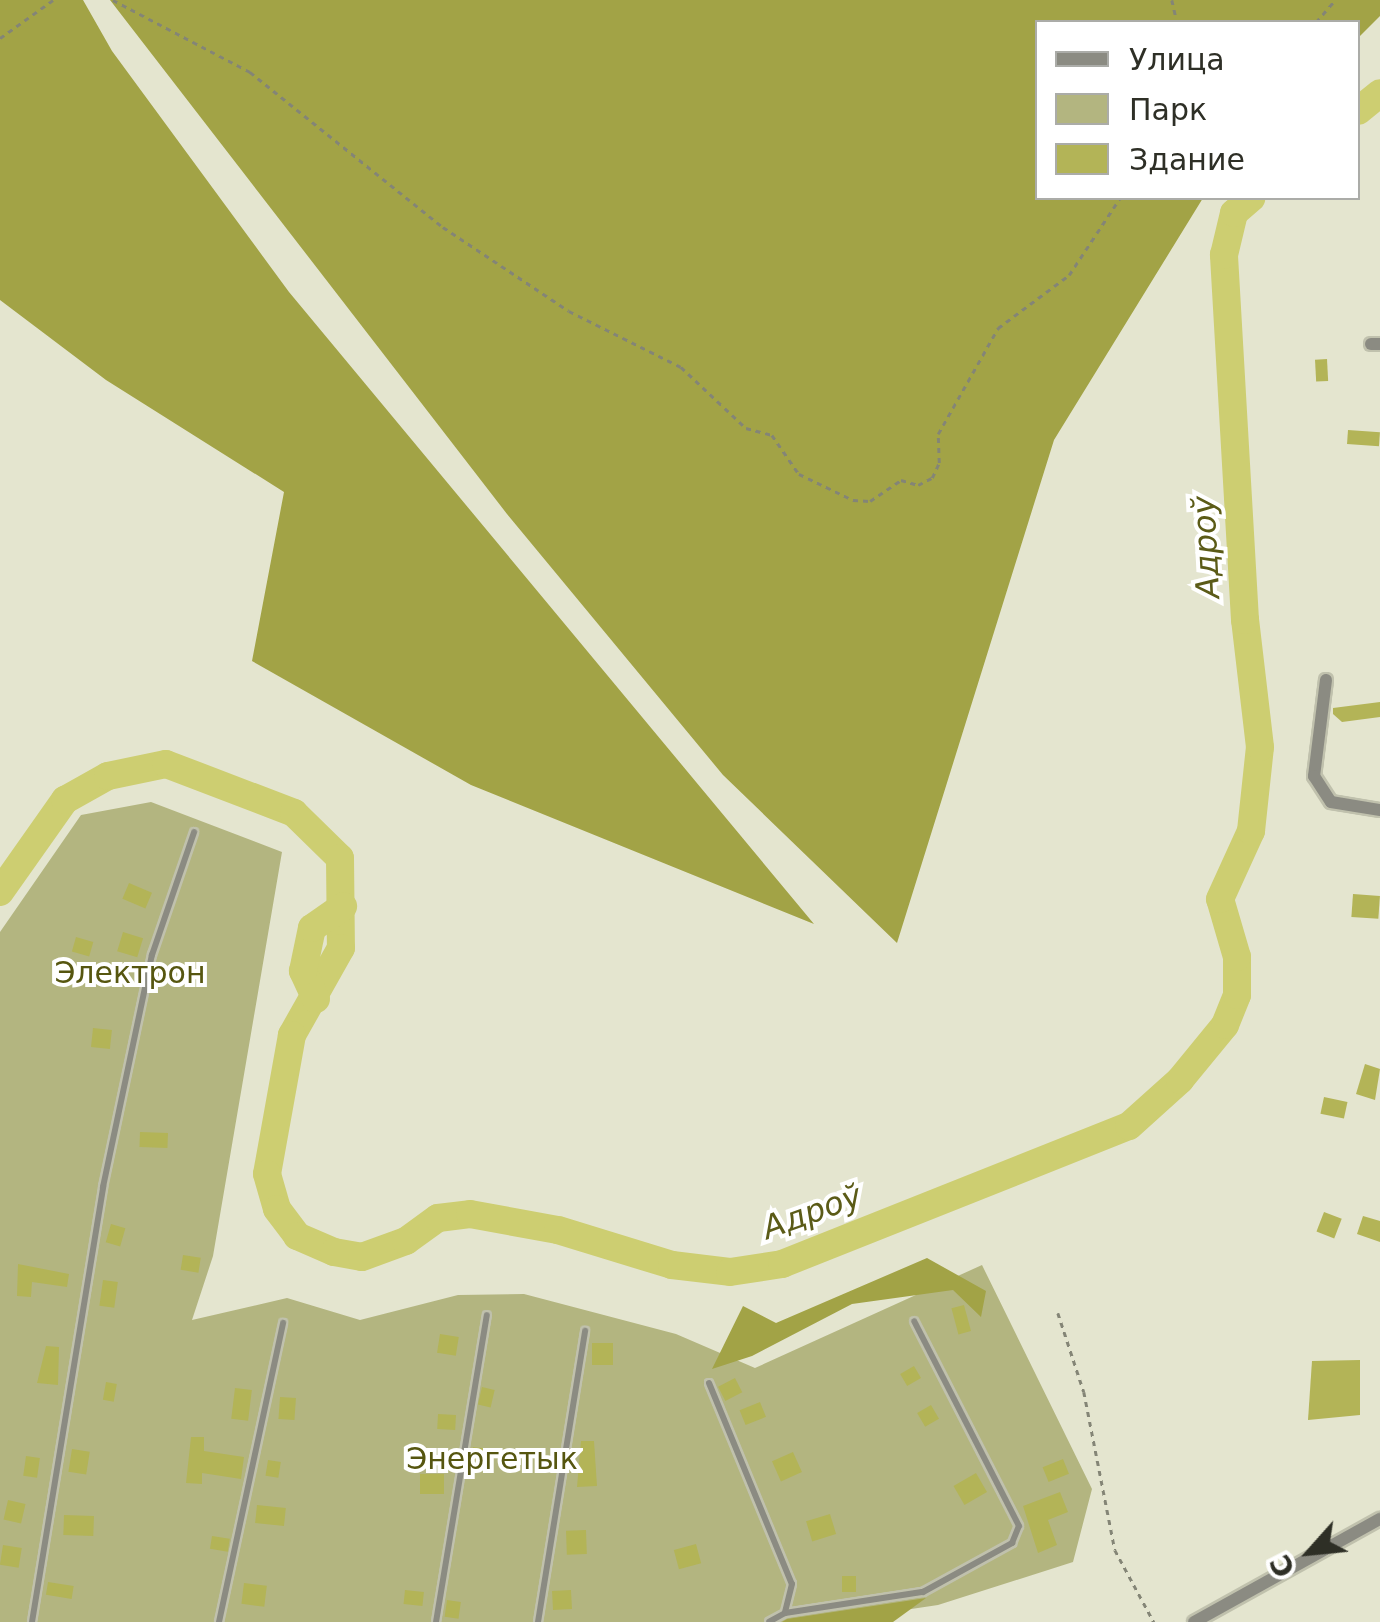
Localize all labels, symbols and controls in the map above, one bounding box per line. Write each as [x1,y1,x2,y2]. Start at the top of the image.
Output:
legend [1035,20,1360,200]
text: Улица [1129,42,1225,77]
text: Парк [1129,92,1207,127]
text: Здание [1129,142,1245,177]
water label: Адроў [1184,495,1228,599]
park label: Электрон [54,955,206,991]
water label: Адроў [757,1176,867,1248]
park label: Энергетык [406,1441,578,1477]
north arrow [1260,1502,1360,1602]
text: С [1263,1549,1302,1582]

